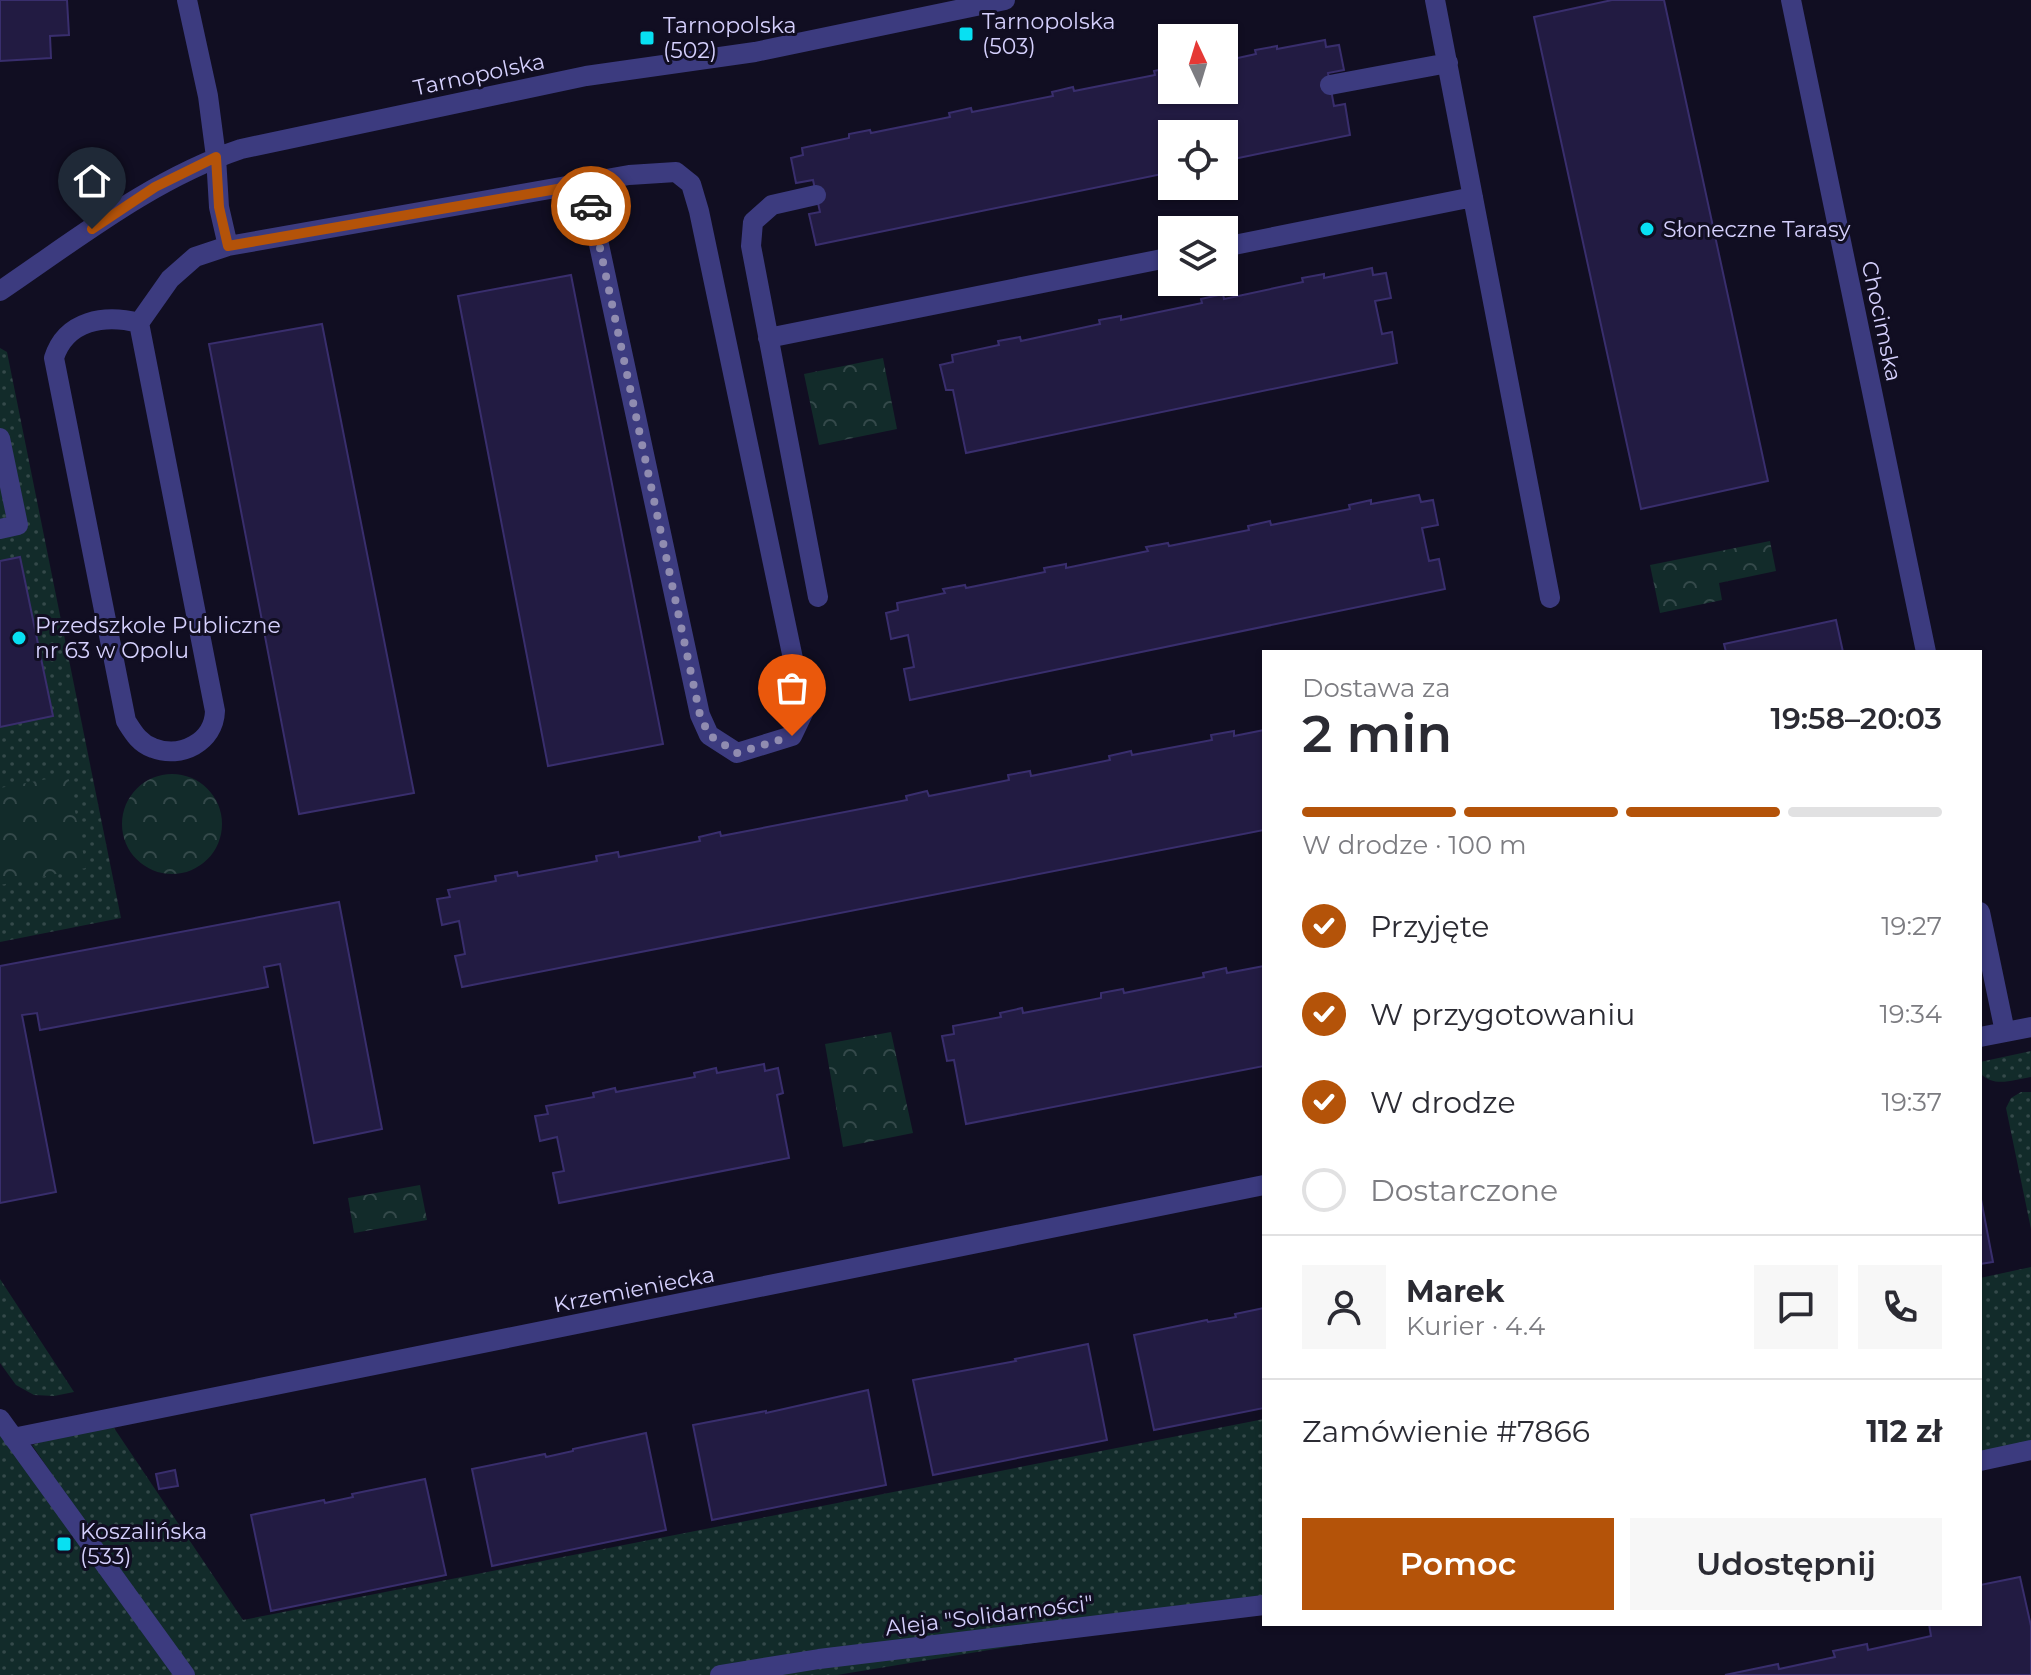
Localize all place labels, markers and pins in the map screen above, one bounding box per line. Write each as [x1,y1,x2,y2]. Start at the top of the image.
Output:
place label: Tarnopolska (503) [982,8,1116,60]
place label: Tarnopolska (502) [663,12,797,64]
marker: Tarnopolska (503) [957,25,975,43]
marker: Tarnopolska (502) [638,29,656,47]
pin [58,147,126,229]
place label: Słoneczne Tarasy [1663,216,1851,243]
marker: Słoneczne Tarasy [1638,220,1656,238]
place label: Przedszkole Publiczne nr 63 w Opolu [35,612,281,664]
marker: Przedszkole Publiczne nr 63 w Opolu [10,629,28,647]
pin [758,654,826,736]
place label: Koszalińska (533) [80,1518,207,1570]
marker: Koszalińska (533) [55,1535,73,1553]

